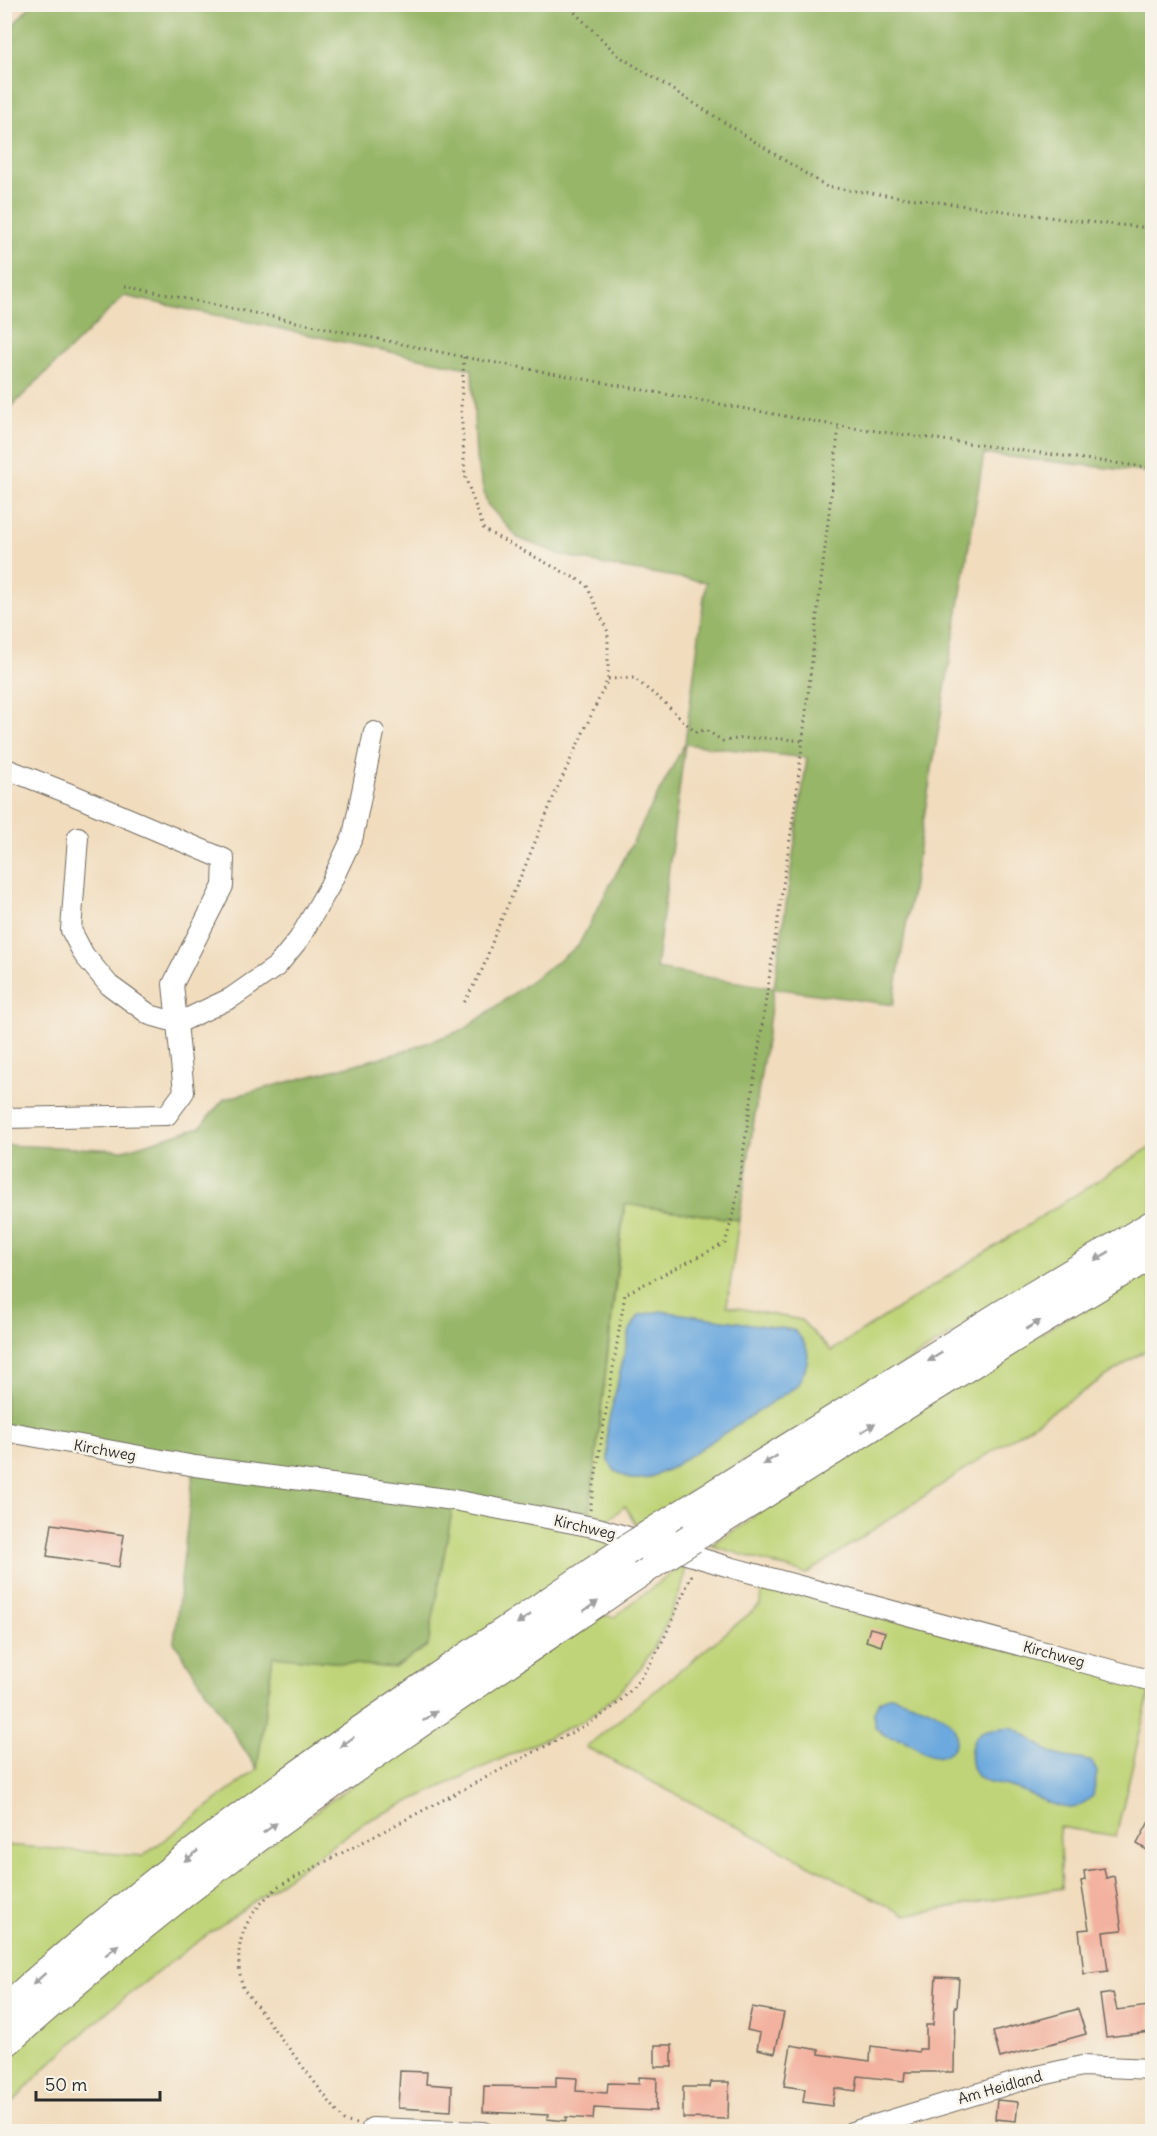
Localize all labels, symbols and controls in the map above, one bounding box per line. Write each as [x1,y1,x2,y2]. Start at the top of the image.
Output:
one-way arrow [1093,1251,1110,1261]
one-way arrow [1025,1319,1041,1330]
one-way arrow [927,1352,943,1363]
one-way arrow [860,1422,876,1433]
street label: Kirchweg [72,1435,138,1465]
one-way arrow [762,1455,778,1466]
street label: Kirchweg [552,1511,618,1543]
one-way arrow [583,1601,599,1612]
one-way arrow [517,1613,533,1625]
street label: Kirchweg [1021,1637,1087,1671]
one-way arrow [421,1710,437,1722]
one-way arrow [339,1736,355,1748]
one-way arrow [262,1822,278,1834]
one-way arrow [183,1850,198,1862]
one-way arrow [105,1944,120,1957]
one-way arrow [32,1972,47,1986]
scale bar [36,2064,160,2102]
street label: Am Heidland [956,2066,1044,2108]
text: 50 m [45,2073,87,2096]

